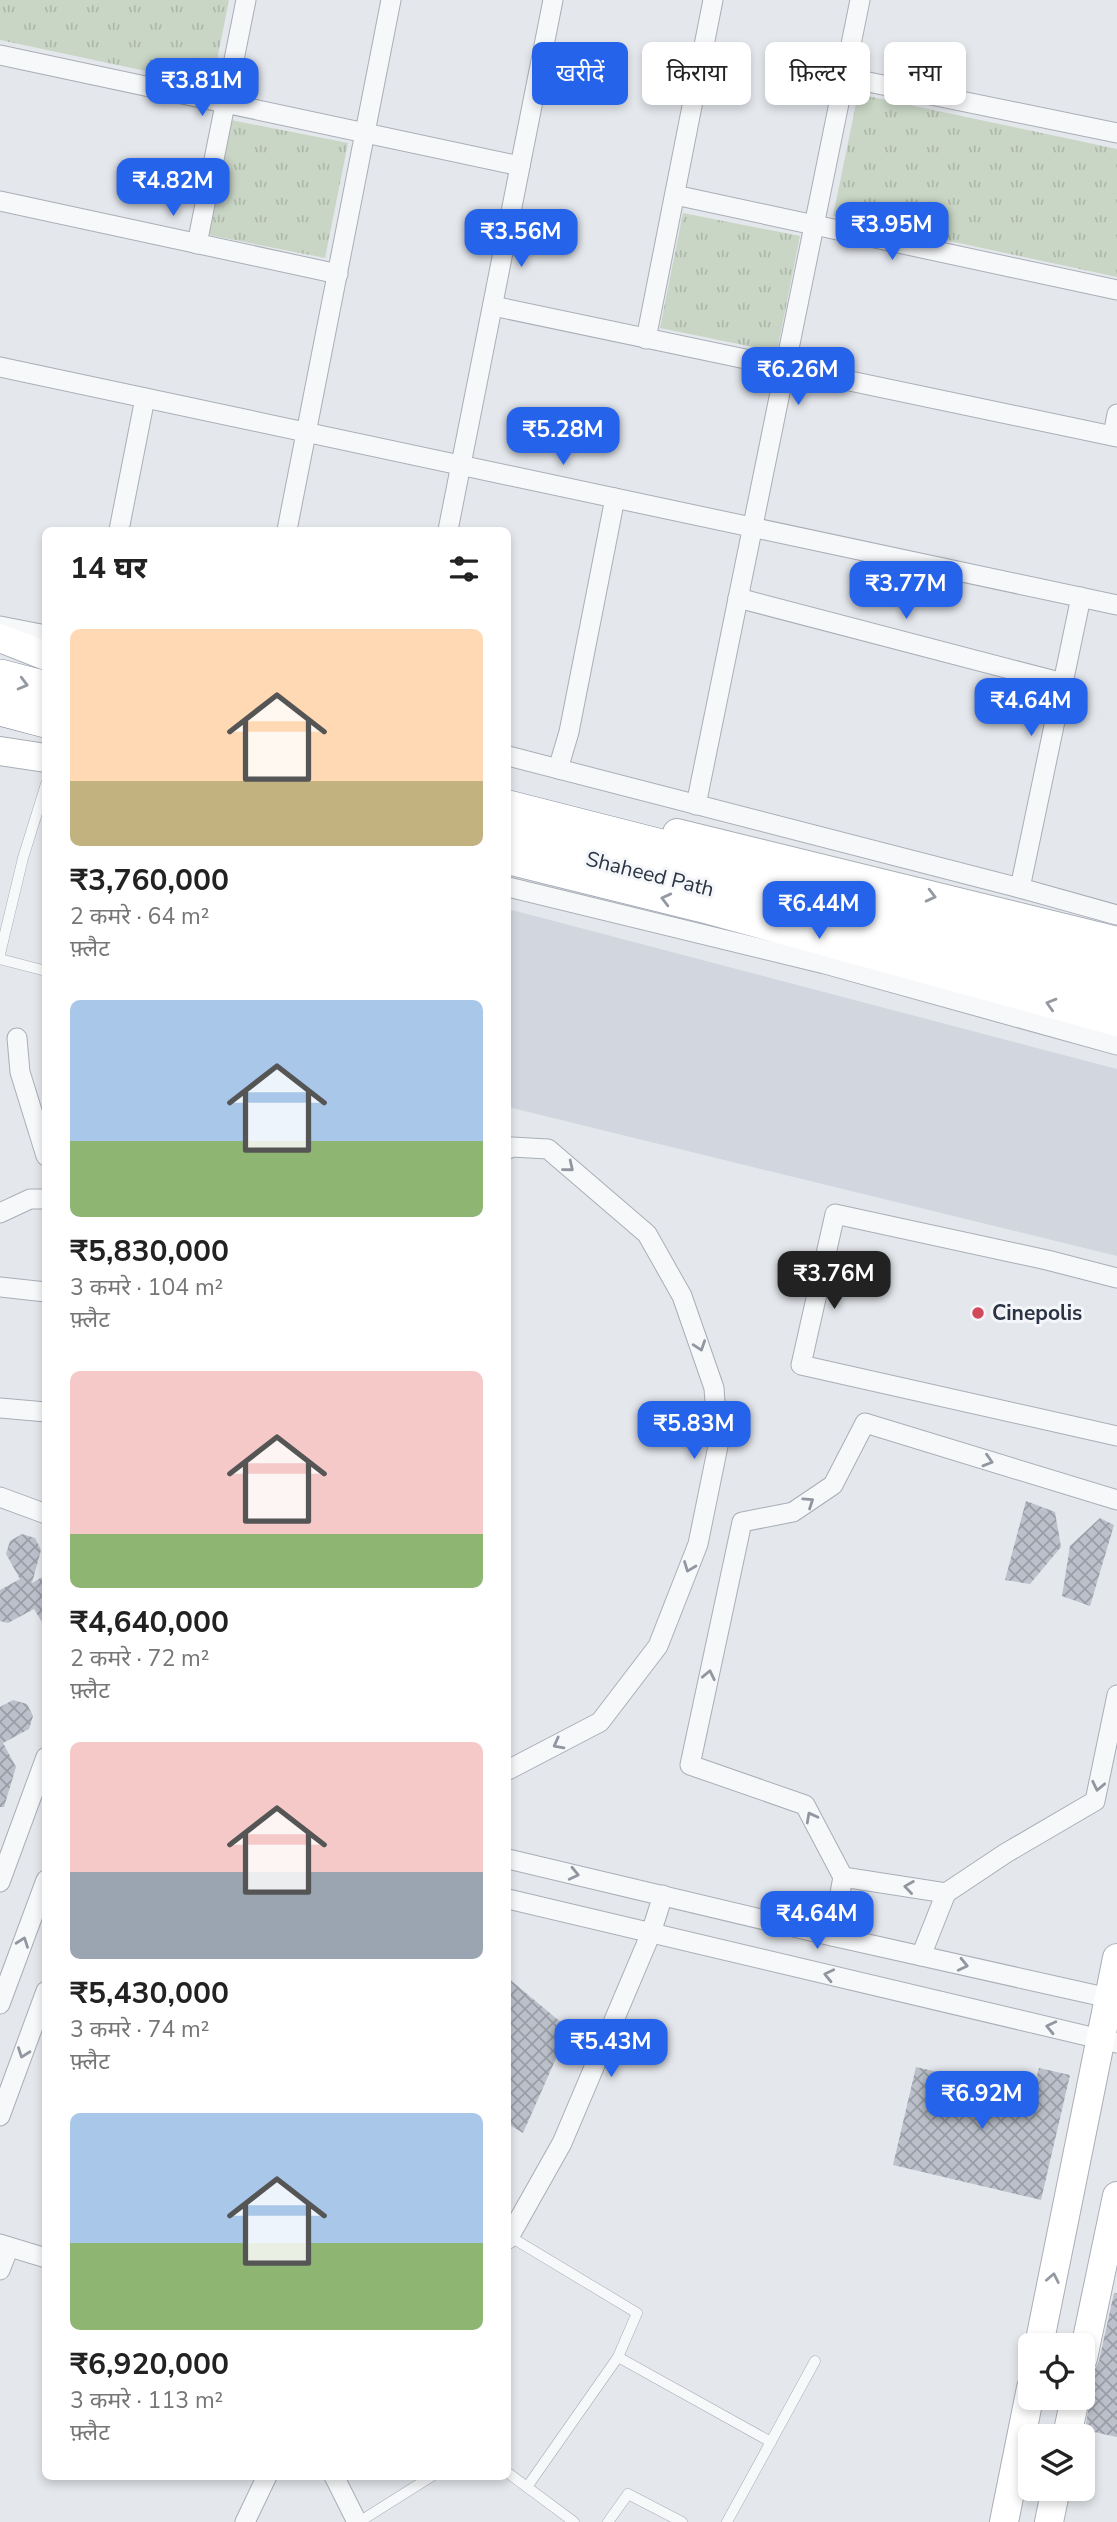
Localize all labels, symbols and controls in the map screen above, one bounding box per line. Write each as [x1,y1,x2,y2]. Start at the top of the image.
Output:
chip: खरीदें [532,42,628,105]
chip: किराया [642,42,751,105]
chip: फ़िल्टर [765,42,870,105]
chip: नया [884,42,966,105]
pin: ₹3.81M [145,58,259,118]
text: ₹3.81M [162,65,242,96]
pin: ₹4.82M [116,158,230,218]
text: ₹4.82M [133,165,213,196]
pin: ₹3.95M [835,202,949,262]
text: ₹3.95M [852,209,932,240]
pin: ₹3.56M [464,210,578,269]
text: ₹3.56M [481,216,561,247]
pin: ₹6.26M [741,348,855,407]
text: ₹6.26M [758,354,838,385]
pin: ₹5.28M [506,407,620,467]
text: ₹5.28M [523,414,603,445]
text: 14 घर [70,548,147,589]
icon: filters [445,550,483,588]
pin: ₹3.77M [849,562,963,621]
text: ₹3.77M [866,568,946,599]
icon: home [214,674,340,800]
one-way arrow [17,676,29,690]
pin: ₹4.64M [974,678,1088,738]
text: ₹4.64M [991,685,1071,716]
street label: Shaheed Path [583,845,717,903]
text: ₹3,760,000 [70,860,229,901]
pin: ₹6.44M [762,881,876,941]
one-way arrow [924,887,936,902]
text: ₹6.44M [779,888,859,919]
one-way arrow [660,893,672,907]
text: 2 कमरे · 64 m² [70,901,210,932]
text: फ़्लैट [70,933,110,964]
one-way arrow [1045,997,1057,1012]
icon: home [214,1045,340,1171]
one-way arrow [561,1158,573,1171]
text: ₹5,830,000 [70,1231,229,1272]
pin: ₹3.76M [777,1252,891,1311]
text: ₹3.76M [794,1258,874,1289]
text: 3 कमरे · 104 m² [70,1272,223,1303]
place label: Cinepolis [992,1299,1082,1327]
text: फ़्लैट [70,1304,110,1335]
marker: Cinepolis [970,1305,986,1321]
one-way arrow [691,1340,706,1352]
pin: ₹5.83M [637,1402,751,1461]
text: ₹5.83M [654,1408,734,1439]
icon: home [214,1416,340,1542]
one-way arrow [981,1452,993,1467]
one-way arrow [801,1498,814,1510]
one-way arrow [683,1561,697,1573]
text: ₹4,640,000 [70,1602,229,1643]
text: 2 कमरे · 72 m² [70,1643,210,1674]
one-way arrow [701,1669,715,1681]
text: फ़्लैट [70,1675,110,1706]
one-way arrow [553,1736,565,1749]
one-way arrow [1092,1780,1107,1792]
icon: home [214,1787,340,1913]
one-way arrow [806,1812,819,1824]
one-way arrow [568,1866,580,1881]
one-way arrow [903,1880,915,1895]
pin: ₹4.64M [760,1892,874,1951]
text: ₹4.64M [777,1898,857,1929]
one-way arrow [15,1936,29,1948]
one-way arrow [957,1957,969,1971]
one-way arrow [823,1969,835,1983]
text: ₹5,430,000 [70,1973,229,2014]
text: 3 कमरे · 74 m² [70,2014,210,2045]
pin: ₹5.43M [554,2020,668,2079]
one-way arrow [1045,2021,1057,2035]
text: ₹5.43M [571,2026,651,2057]
text: फ़्लैट [70,2046,110,2077]
one-way arrow [17,2047,31,2059]
pin: ₹6.92M [925,2072,1039,2131]
text: ₹6.92M [942,2078,1022,2109]
icon: home [214,2158,340,2284]
one-way arrow [1044,2272,1059,2284]
map controls [1018,2333,1095,2501]
button: locate [1018,2333,1095,2410]
text: ₹6,920,000 [70,2344,229,2385]
text: 3 कमरे · 113 m² [70,2385,223,2416]
text: फ़्लैट [70,2417,110,2448]
button: layers [1018,2424,1095,2501]

